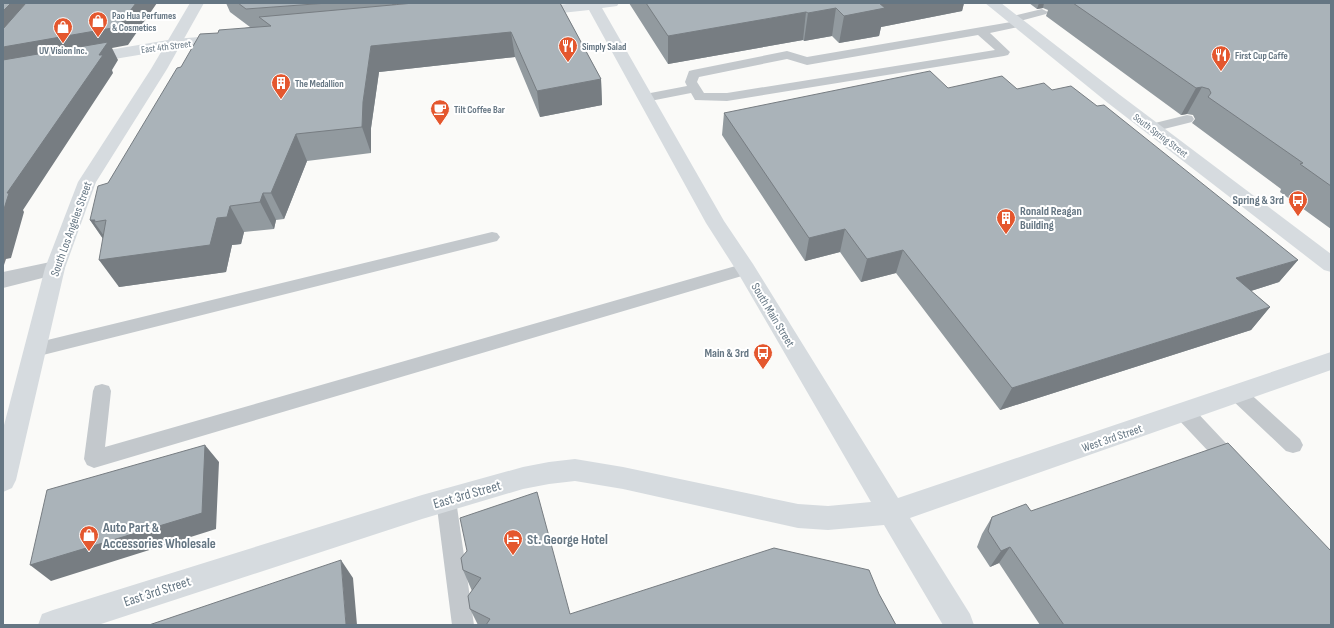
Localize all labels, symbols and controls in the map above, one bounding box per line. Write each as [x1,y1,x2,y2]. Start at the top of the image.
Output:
shop icon: Pao Hua Perfumes & Cosmetics [87,10,109,38]
place label: Pao Hua Perfumes & Cosmetics [112,10,176,34]
shop icon: UV Vision Inc. [52,16,74,44]
restaurant icon: Simply Salad [557,35,579,63]
street label: East 4th Street [140,38,192,56]
place label: Simply Salad [582,41,626,53]
restaurant icon: First Cup Caffe [1210,44,1232,72]
place label: UV Vision Inc. [39,45,87,57]
place label: First Cup Caffe [1235,50,1288,62]
building icon: The Medallion [270,72,292,100]
place label: The Medallion [295,78,344,90]
cafe icon: Tilt Coffee Bar [429,98,451,126]
place label: Tilt Coffee Bar [454,104,505,116]
street label: South Spring Street [1131,111,1190,160]
street label: South Los Angeles Street [47,179,96,279]
bus stop icon: Spring & 3rd [1287,189,1309,217]
place label: Spring & 3rd [1233,193,1284,208]
place label: Ronald Reagan Building [1020,204,1082,233]
building icon: Ronald Reagan Building [995,207,1017,235]
street label: South Main Street [748,280,798,350]
bus stop icon: Main & 3rd [752,342,774,370]
place label: Main & 3rd [704,346,749,361]
street label: West 3rd Street [1080,421,1145,456]
street label: East 3rd Street [431,477,503,512]
place label: Auto Part & Accessories Wholesale [102,519,216,552]
shop icon: Auto Part & Accessories Wholesale [78,524,100,552]
hotel icon: St. George Hotel [502,528,524,556]
place label: St. George Hotel [527,531,608,548]
street label: East 3rd Street [121,573,193,610]

